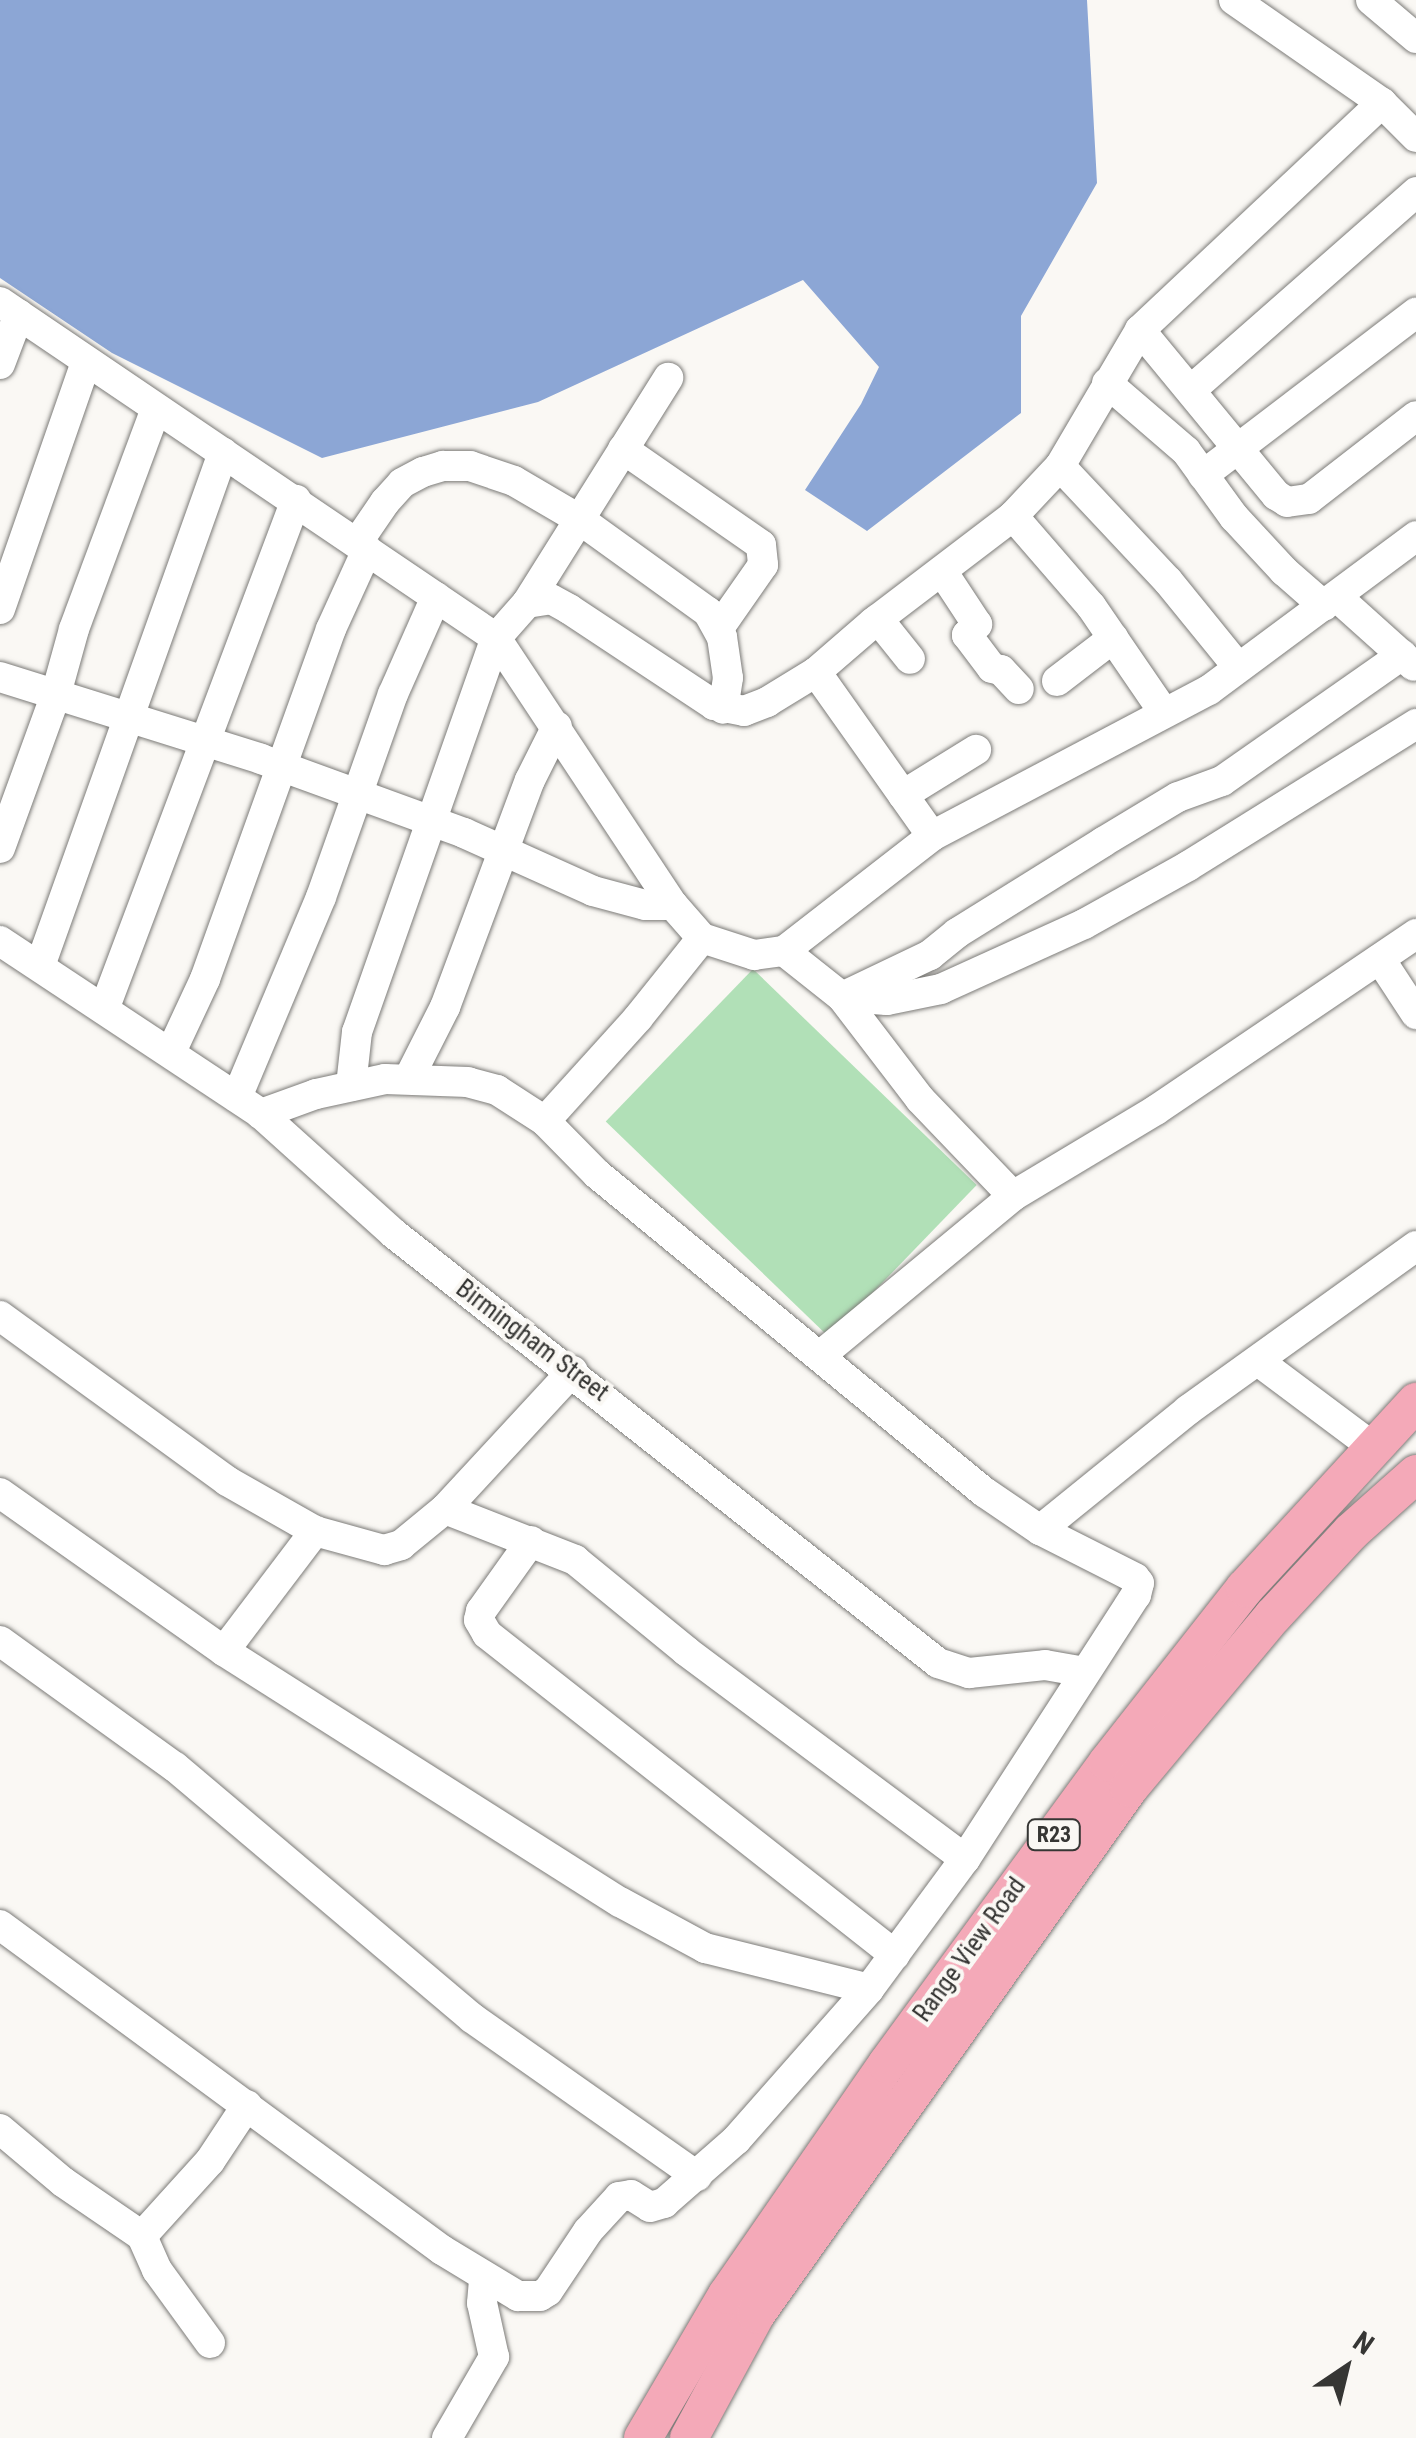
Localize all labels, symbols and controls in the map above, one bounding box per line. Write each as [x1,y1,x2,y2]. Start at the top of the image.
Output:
street label: Birmingham Street [450,1274,614,1408]
road number: R23 [1026,1818,1082,1852]
street label: Range View Road [908,1872,1032,2028]
north arrow [1296,2318,1396,2418]
text: N [1347,2325,1380,2361]

